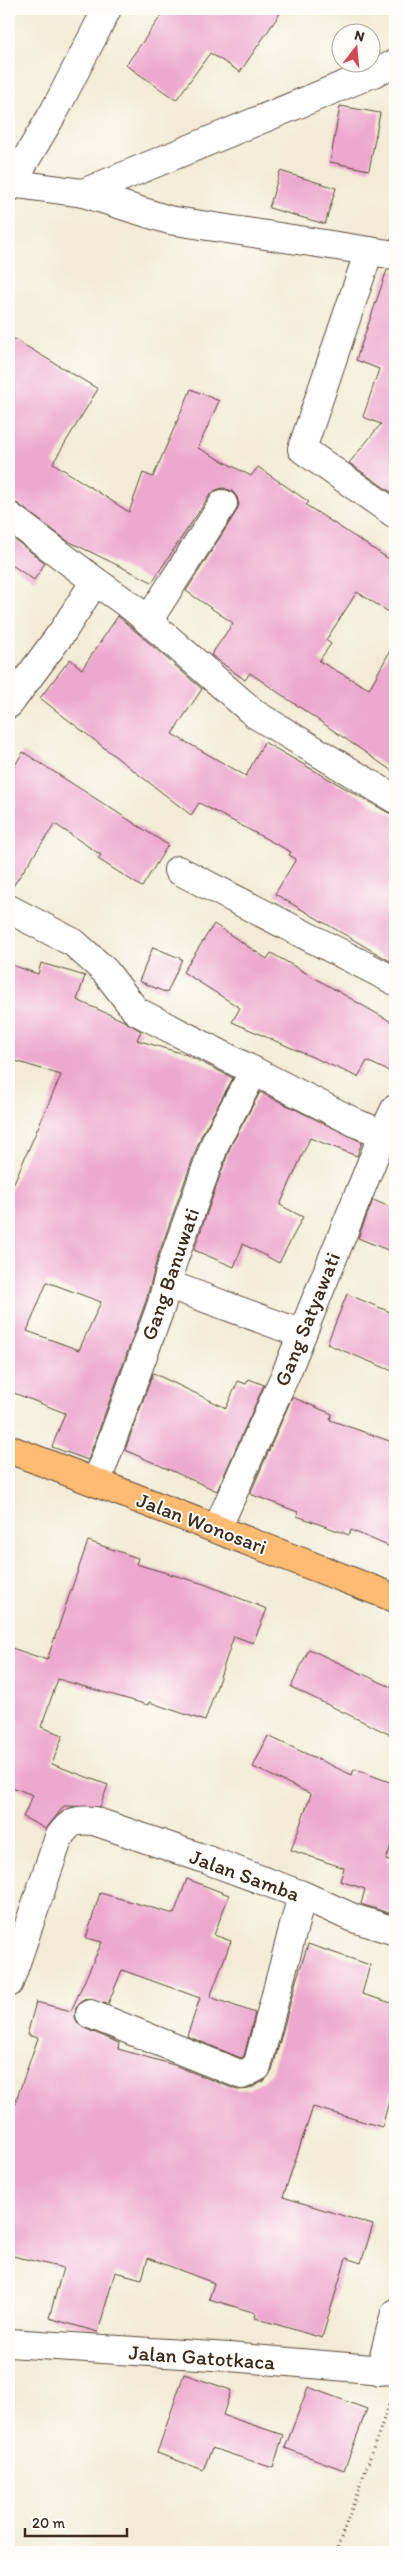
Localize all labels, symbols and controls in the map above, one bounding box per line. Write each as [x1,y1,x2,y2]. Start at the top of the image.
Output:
north arrow [332,22,382,72]
text: N [353,27,366,45]
street label: Gang Banuwati [136,1205,204,1343]
street label: Gang Satyawati [269,1248,345,1390]
street label: Jalan Wonosari [133,1487,271,1559]
street label: Jalan Samba [187,1844,303,1906]
street label: Jalan Gatotkaca [128,2339,276,2375]
scale bar [25,2506,128,2538]
text: 20 m [32,2514,66,2532]

